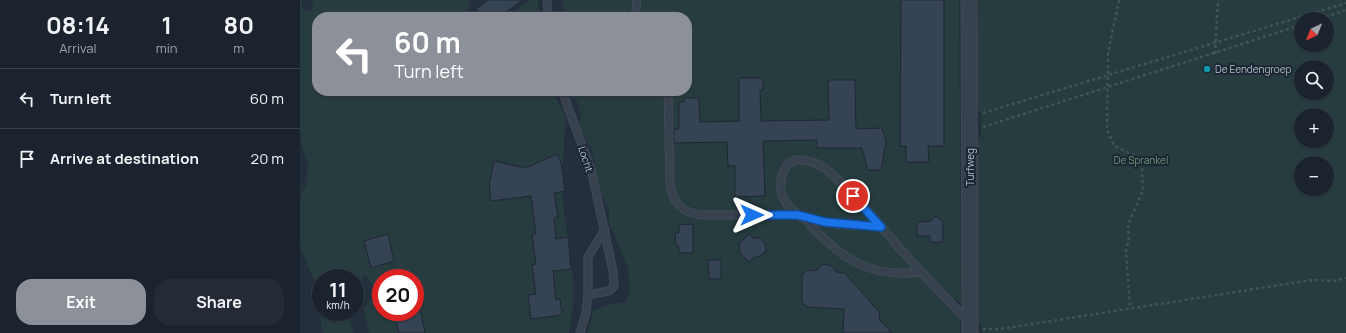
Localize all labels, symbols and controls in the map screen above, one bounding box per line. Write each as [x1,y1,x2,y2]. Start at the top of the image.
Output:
text: 08:14 [46,8,110,41]
text: 1 [161,8,172,41]
text: 80 [224,8,254,41]
north arrow [1294,12,1334,52]
map controls [1294,12,1334,196]
text: 60 m [394,23,461,61]
icon: left [328,28,380,80]
text: Arrival [59,39,96,57]
text: min [156,39,178,57]
text: m [233,39,244,57]
text: Turn left [394,59,464,83]
button: search [1294,60,1334,100]
place label: De Eendengroep [1215,62,1291,76]
marker: De Eendengroep [1202,64,1212,74]
icon: left [16,88,38,110]
text: Turn left [50,88,112,109]
text: 60 m [250,88,284,109]
button: + [1294,108,1334,148]
street label: Locht [575,144,597,174]
icon: arrive [16,148,38,170]
text: Arrive at destination [50,148,199,169]
text: 20 m [251,148,284,169]
street label: Turfweg [963,148,977,186]
park label: De Sprankel [1114,153,1168,167]
button: − [1294,156,1334,196]
pin [836,179,870,213]
icon: arrive [842,185,864,207]
position arrow [731,194,773,236]
speed limit sign: 20 [372,269,424,321]
text: 11 [329,276,347,303]
button: Exit [16,279,146,325]
button: Share [154,279,284,325]
text: km/h [326,298,350,312]

